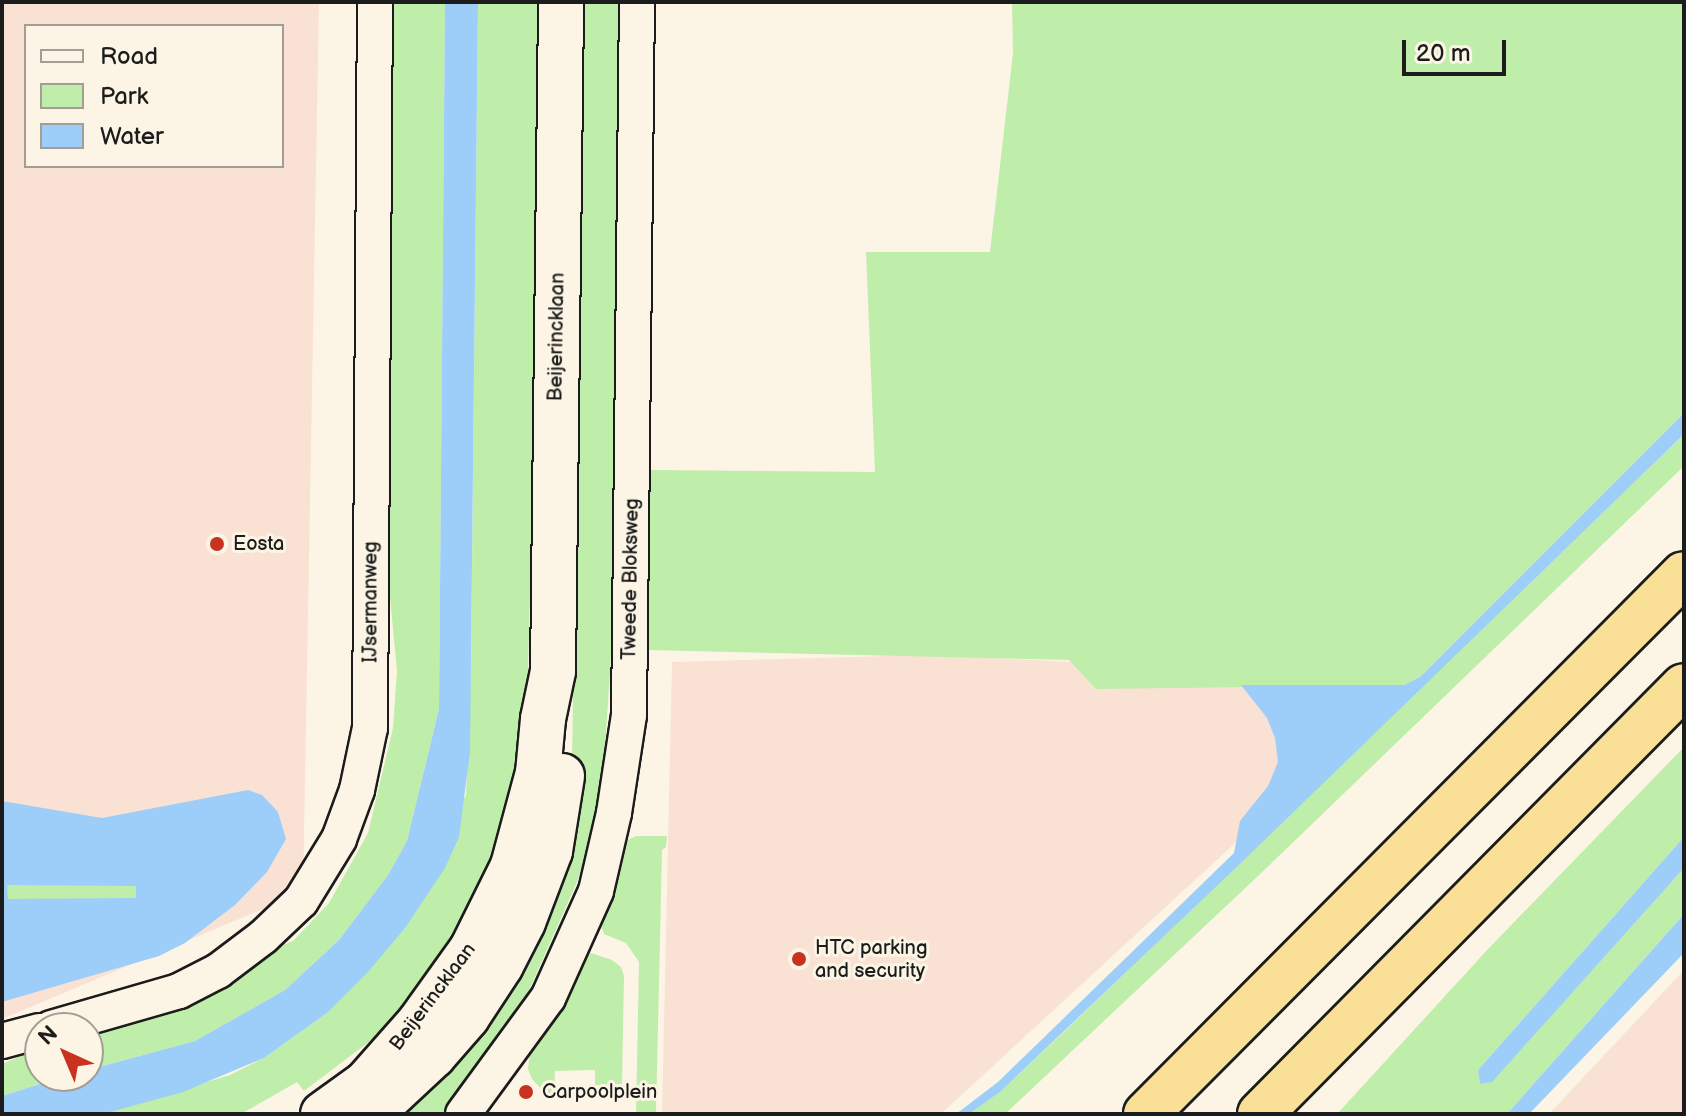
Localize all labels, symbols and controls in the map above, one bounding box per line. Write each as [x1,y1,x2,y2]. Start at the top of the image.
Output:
legend [24,24,284,168]
scale bar [1406,24,1510,74]
text: 20 m [1416,39,1471,68]
text: Road [100,42,158,71]
text: Park [100,82,148,111]
text: Water [100,122,164,151]
street label: Beijerincklaan [544,272,570,402]
street label: Tweede Bloksweg [618,498,644,660]
place label: Eosta [233,532,284,556]
marker: Eosta [208,535,226,553]
street label: IJsermanweg [359,541,383,663]
place label: HTC parking and security [815,936,927,983]
street label: Beijerincklaan [385,938,481,1056]
marker: HTC parking and security [790,950,808,968]
north arrow [24,1012,104,1092]
text: N [33,1020,64,1051]
place label: Carpoolplein [542,1080,657,1104]
marker: Carpoolplein [517,1083,535,1101]

